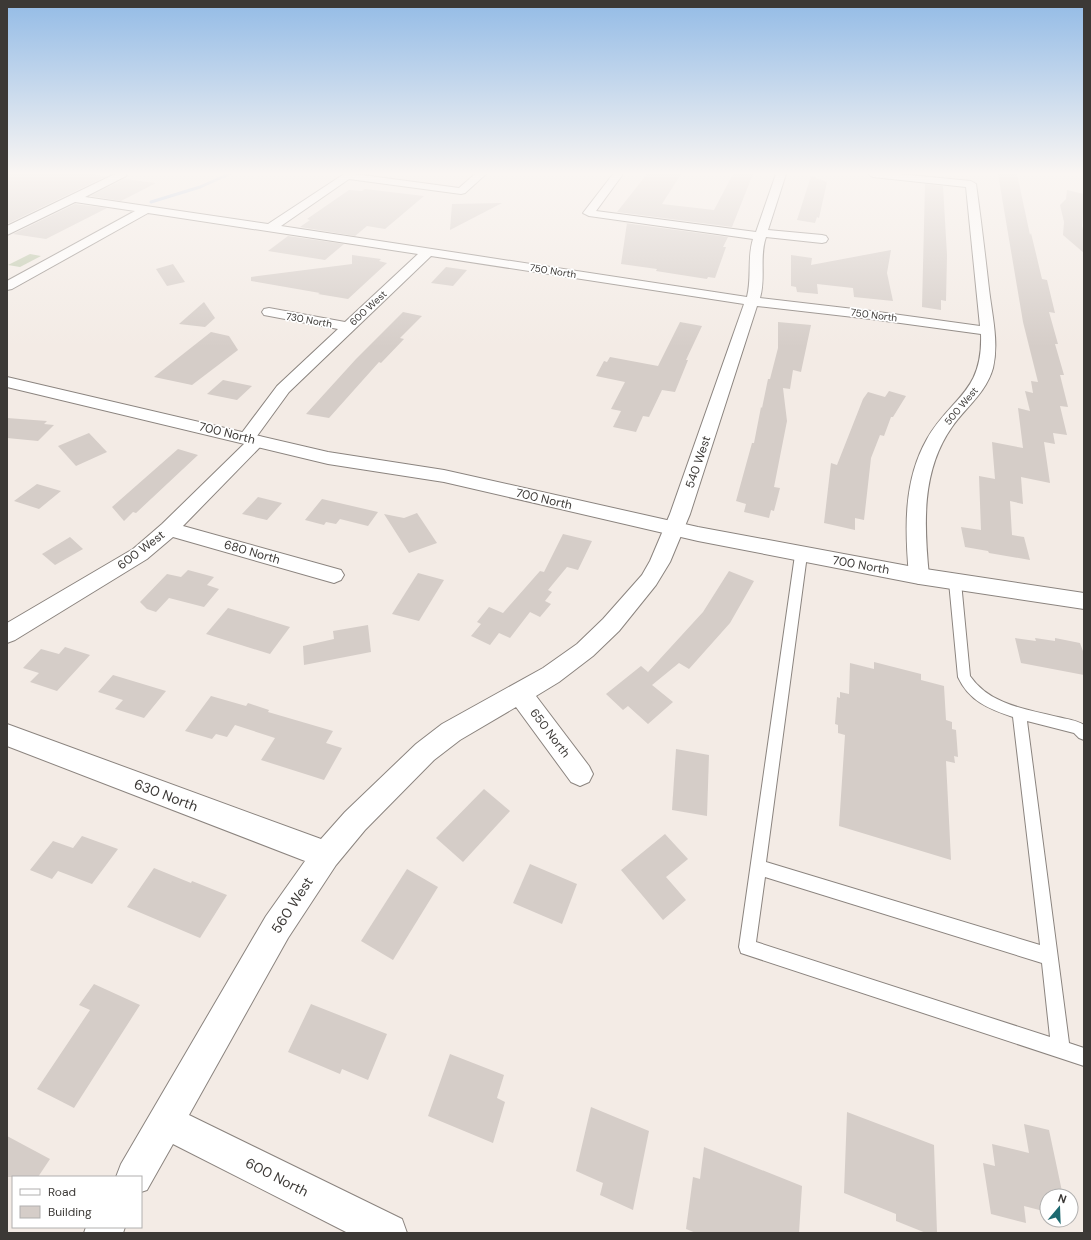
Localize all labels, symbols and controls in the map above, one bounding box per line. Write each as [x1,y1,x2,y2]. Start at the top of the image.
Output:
street label: 750 North [529,261,577,281]
street label: 600 West [347,287,389,329]
street label: 750 North [850,306,898,324]
street label: 730 North [285,310,333,330]
street label: 500 West [941,384,981,428]
street label: 700 North [197,418,257,448]
street label: 540 West [682,433,714,490]
street label: 700 North [514,485,574,513]
street label: 600 West [114,527,168,573]
street label: 680 North [222,536,282,568]
street label: 700 North [831,552,891,578]
street label: 650 North [526,705,574,761]
street label: 630 North [131,775,201,815]
street label: 560 West [267,873,317,937]
street label: 600 North [242,1153,312,1201]
legend [12,1176,142,1228]
text: Road [48,1184,76,1200]
north arrow [1039,1188,1079,1228]
text: N [1056,1191,1068,1206]
text: Building [48,1204,92,1220]

